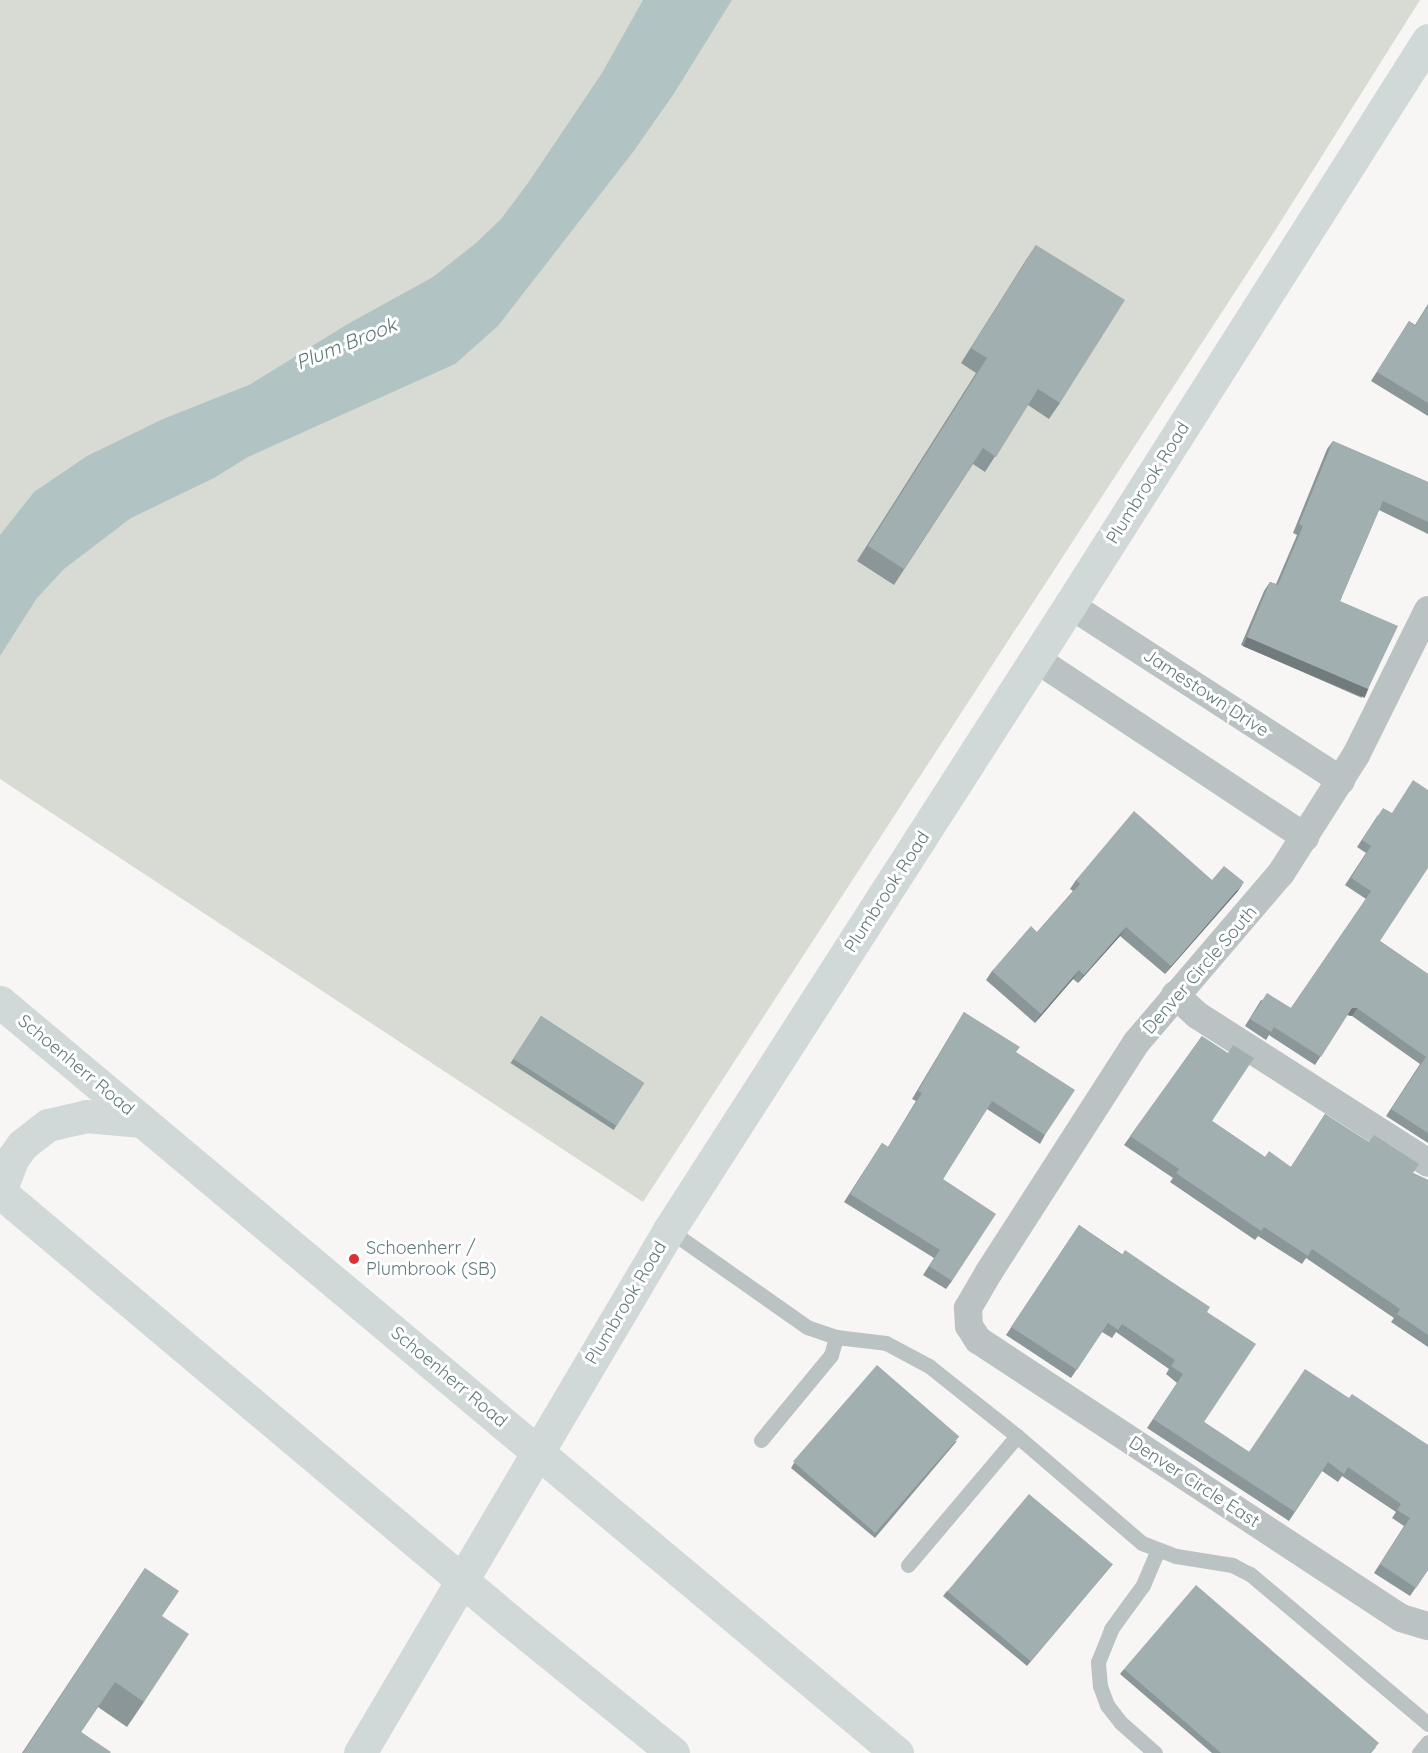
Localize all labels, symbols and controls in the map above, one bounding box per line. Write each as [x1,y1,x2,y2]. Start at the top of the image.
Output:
water label: Plum Brook [292,312,400,374]
street label: Plumbrook Road [1102,418,1194,548]
street label: Jamestown Drive [1139,644,1273,742]
street label: Plumbrook Road [840,827,934,957]
street label: Denver Circle South [1138,901,1262,1039]
street label: Schoenherr Road [14,1010,138,1120]
place label: Schoenherr / Plumbrook (SB) [366,1238,496,1280]
street label: Plumbrook Road [581,1238,671,1368]
marker: Schoenherr / Plumbrook (SB) [347,1252,361,1266]
street label: Schoenherr Road [387,1322,511,1432]
street label: Denver Circle East [1125,1432,1263,1532]

